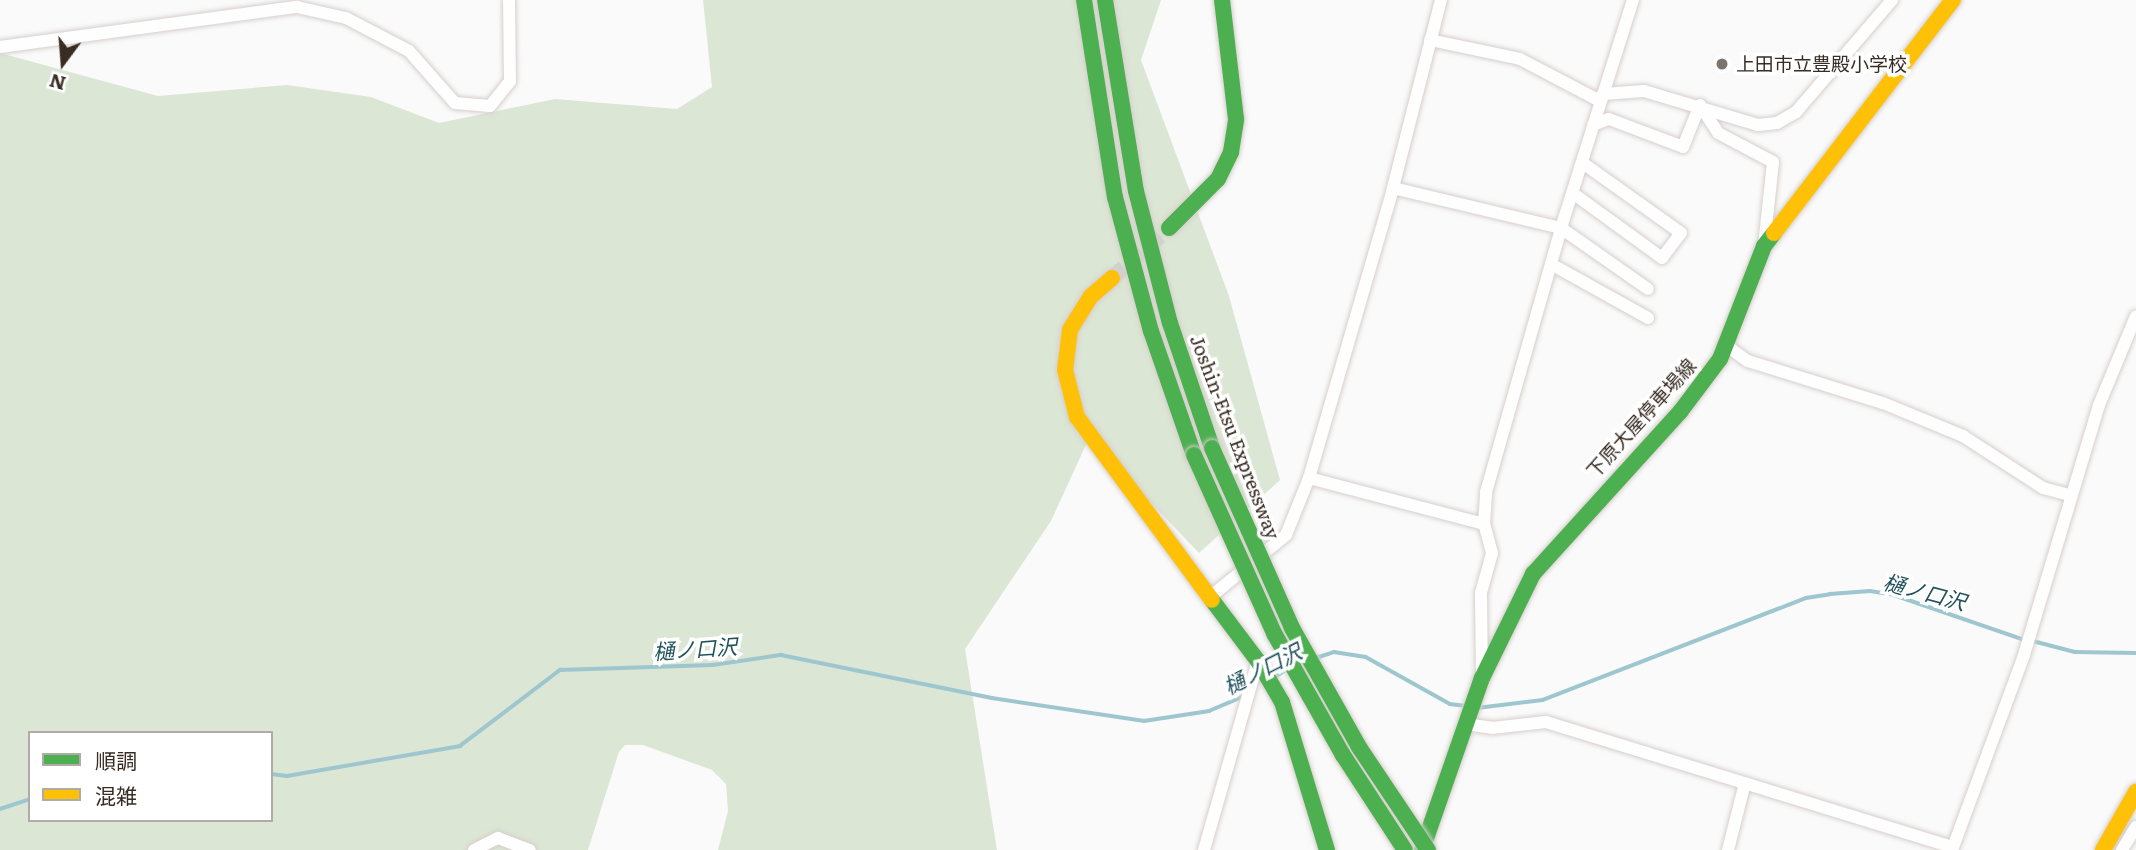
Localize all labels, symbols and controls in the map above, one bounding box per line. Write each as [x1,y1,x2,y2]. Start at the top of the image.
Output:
north arrow [28,28,98,98]
place label: 上田市立豊殿小学校 [1736,53,1907,75]
marker: 上田市立豊殿小学校 [1714,56,1730,72]
text: N [46,68,69,99]
street label: Joshin-Etsu Expressway [1185,332,1285,542]
street label: 下原大屋停車場線 [1582,354,1700,482]
water label: 樋ノ口沢 [1881,568,1969,614]
water label: 樋ノ口沢 [652,633,738,663]
water label: 樋ノ口沢 [1219,638,1305,698]
legend [28,731,273,822]
text: 順調 [95,744,137,775]
text: 混雑 [95,779,137,810]

